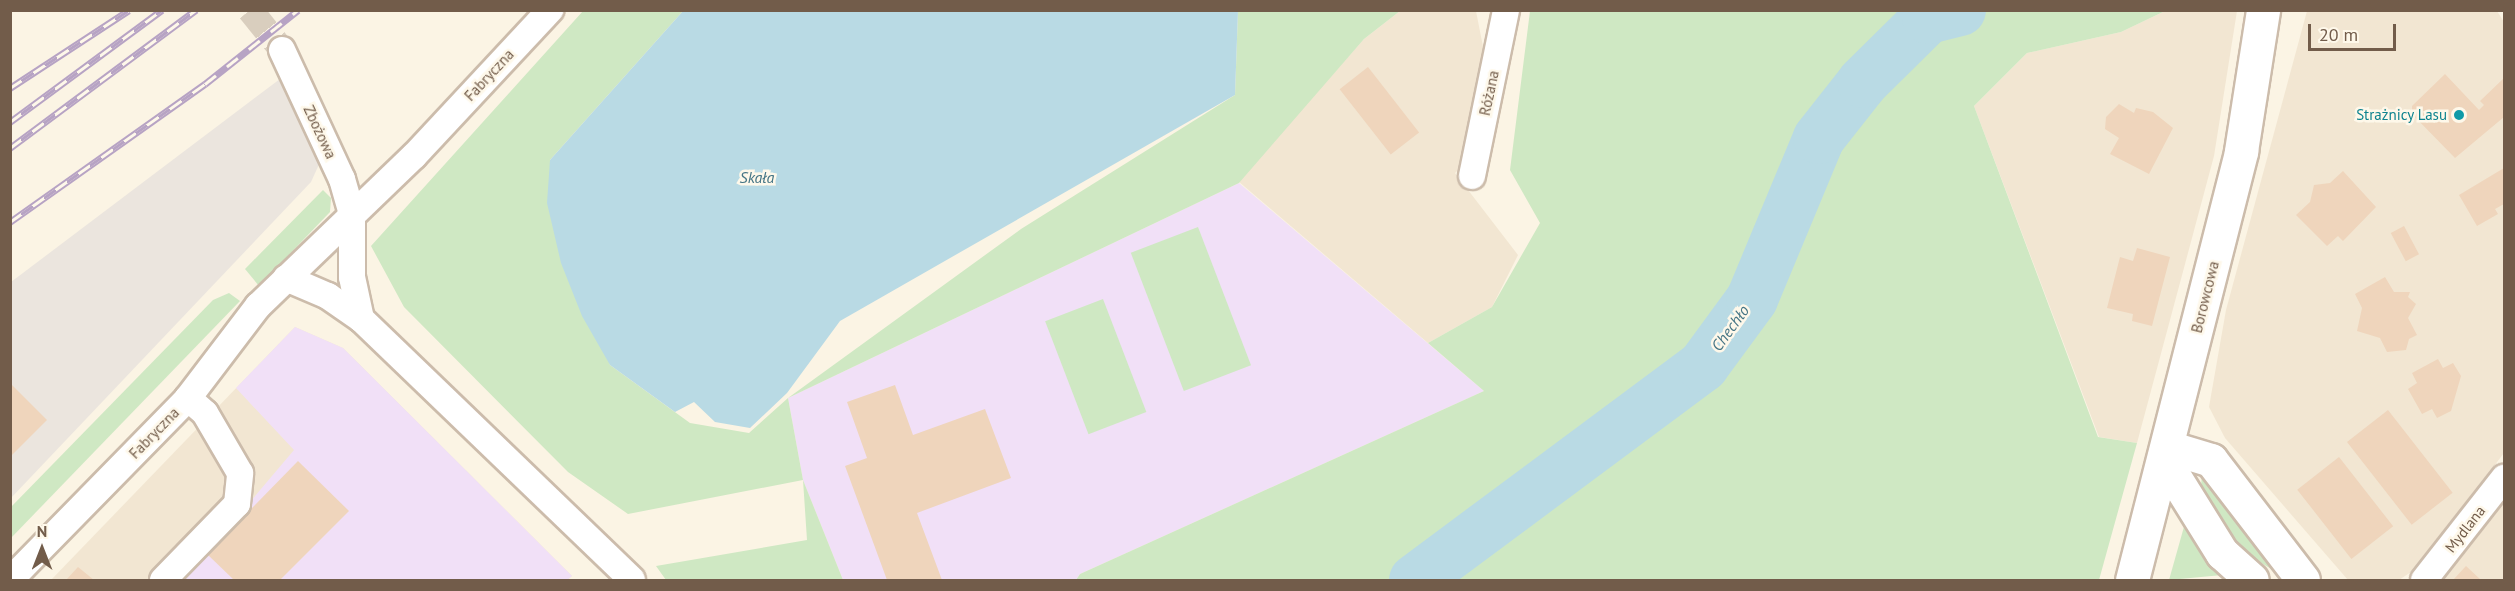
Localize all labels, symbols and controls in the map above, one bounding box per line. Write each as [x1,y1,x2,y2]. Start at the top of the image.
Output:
scale bar [2311,12,2400,50]
text: 20 m [2319,23,2358,46]
street label: Fabryczna [461,45,517,105]
street label: Różana [1475,69,1503,117]
street label: Zbożowa [300,102,340,162]
place label: Strażnicy Lasu [2356,106,2447,124]
marker: Strażnicy Lasu [2452,108,2466,122]
water label: Skała [740,167,774,187]
street label: Borowcowa [2187,259,2223,335]
water label: Chechło [1707,301,1753,355]
street label: Fabryczna [125,404,183,462]
street label: Mydlana [2441,502,2489,556]
north arrow [12,519,72,579]
text: N [37,521,47,541]

